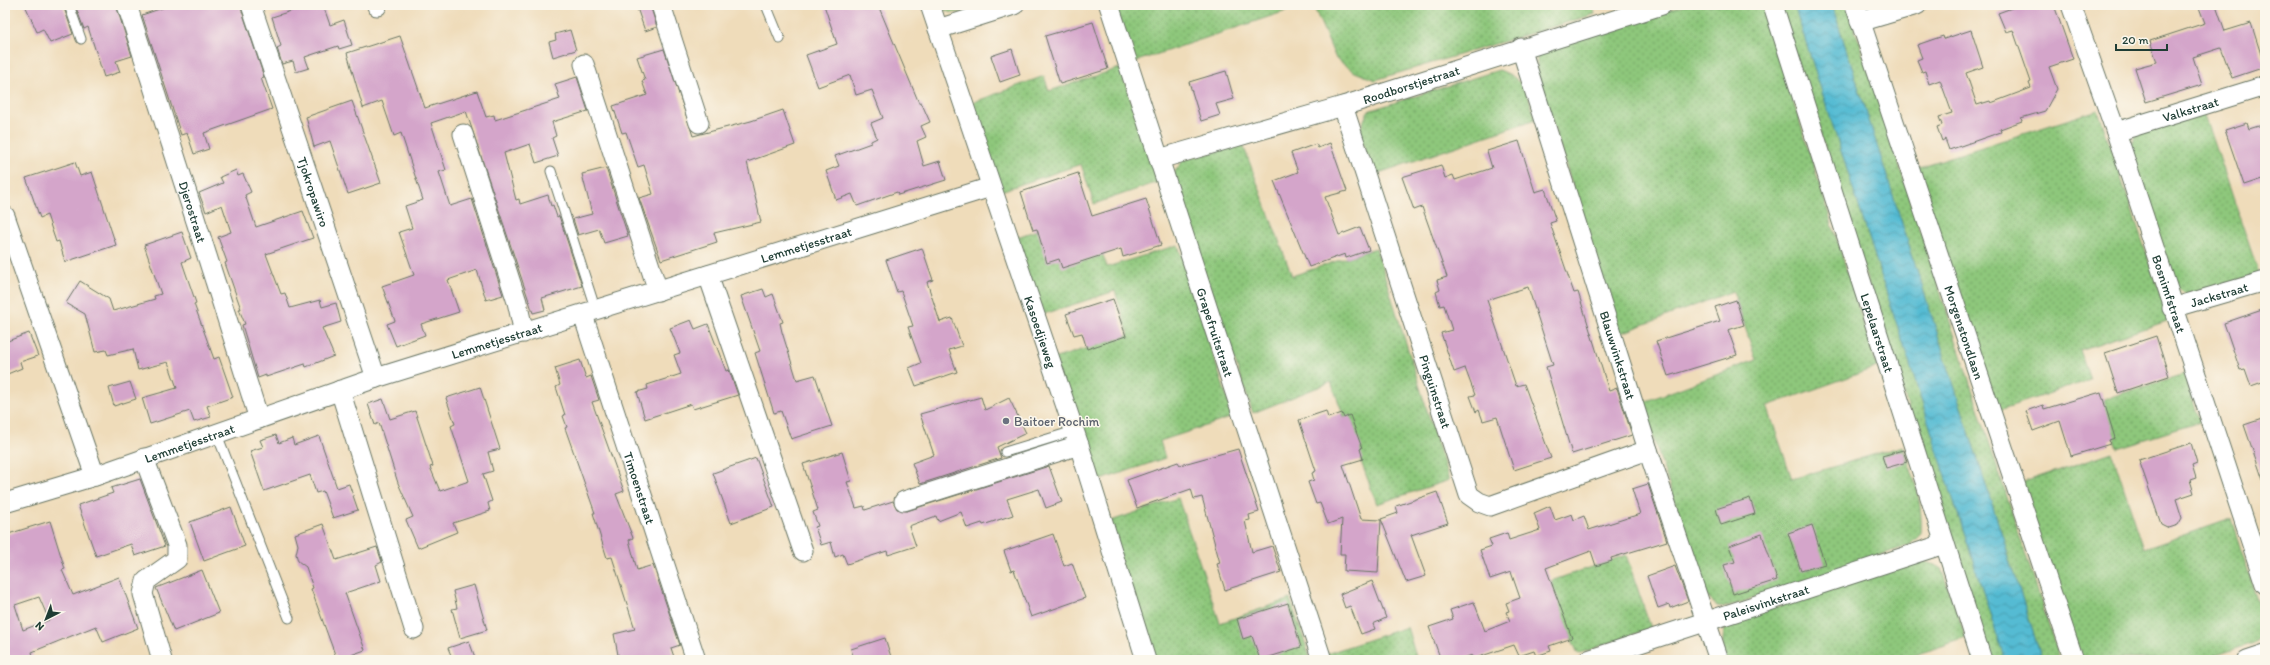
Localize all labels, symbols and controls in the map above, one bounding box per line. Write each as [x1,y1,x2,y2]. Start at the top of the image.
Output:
scale bar [2116,26,2167,52]
text: 20 m [2122,33,2149,47]
street label: Roodborstjestraat [1361,62,1462,107]
street label: Valkstraat [2161,94,2221,125]
street label: Tjokropawiro [294,155,332,229]
street label: Djerostraat [176,179,209,245]
street label: Lemmetjesstraat [759,224,854,266]
street label: Bosnimfstraat [2149,253,2189,335]
street label: Jackstraat [2189,279,2250,310]
street label: Morgenstondlaan [1941,283,1987,382]
street label: Grapefruitstraat [1193,286,1236,379]
street label: Lepelaarstraat [1857,291,1897,374]
street label: Kasoedjieweg [1021,294,1059,370]
street label: Blauwvinkstraat [1597,309,1639,401]
street label: Lemmetjesstraat [450,320,544,362]
street label: Pinguinstraat [1416,353,1454,430]
place label: Baitoer Rochim [1014,414,1100,429]
marker: Baitoer Rochim [1001,416,1011,426]
street label: Lemmetjesstraat [143,421,237,466]
street label: Timoenstraat [620,450,658,526]
street label: Paleisvinkstraat [1721,581,1811,624]
north arrow [26,599,66,639]
text: N [33,619,47,633]

